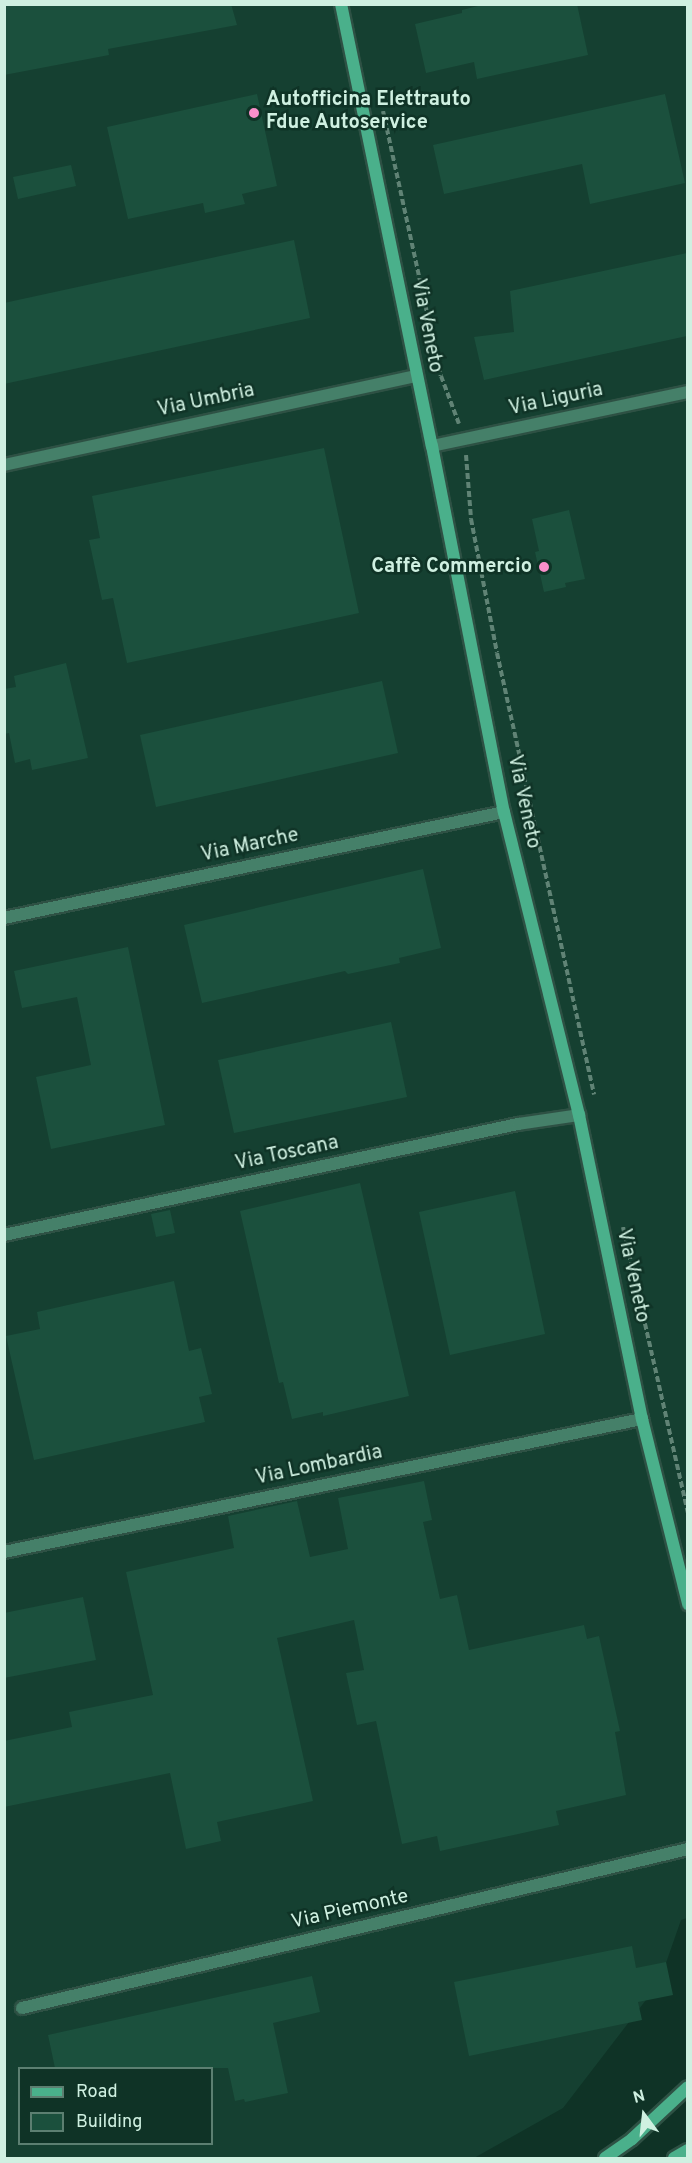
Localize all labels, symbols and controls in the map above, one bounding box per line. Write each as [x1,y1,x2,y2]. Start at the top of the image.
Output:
place label: Autofficina Elettrauto Fdue Autoservice [266,89,471,136]
marker: Autofficina Elettrauto Fdue Autoservice [247,106,261,120]
street label: Via Veneto [405,277,447,375]
street label: Via Liguria [507,378,605,422]
street label: Via Umbria [155,379,257,423]
place label: Caffè Commercio [371,555,532,579]
marker: Caffè Commercio [537,560,551,574]
street label: Via Veneto [501,753,545,851]
street label: Via Marche [199,824,301,868]
street label: Via Toscana [233,1131,341,1177]
street label: Via Veneto [610,1227,654,1325]
street label: Via Lombardia [253,1441,385,1491]
street label: Via Piemonte [289,1885,411,1935]
legend [18,2067,213,2145]
text: Road [76,2081,118,2104]
north arrow [614,2085,674,2145]
text: N [631,2086,647,2109]
text: Building [76,2111,142,2134]

